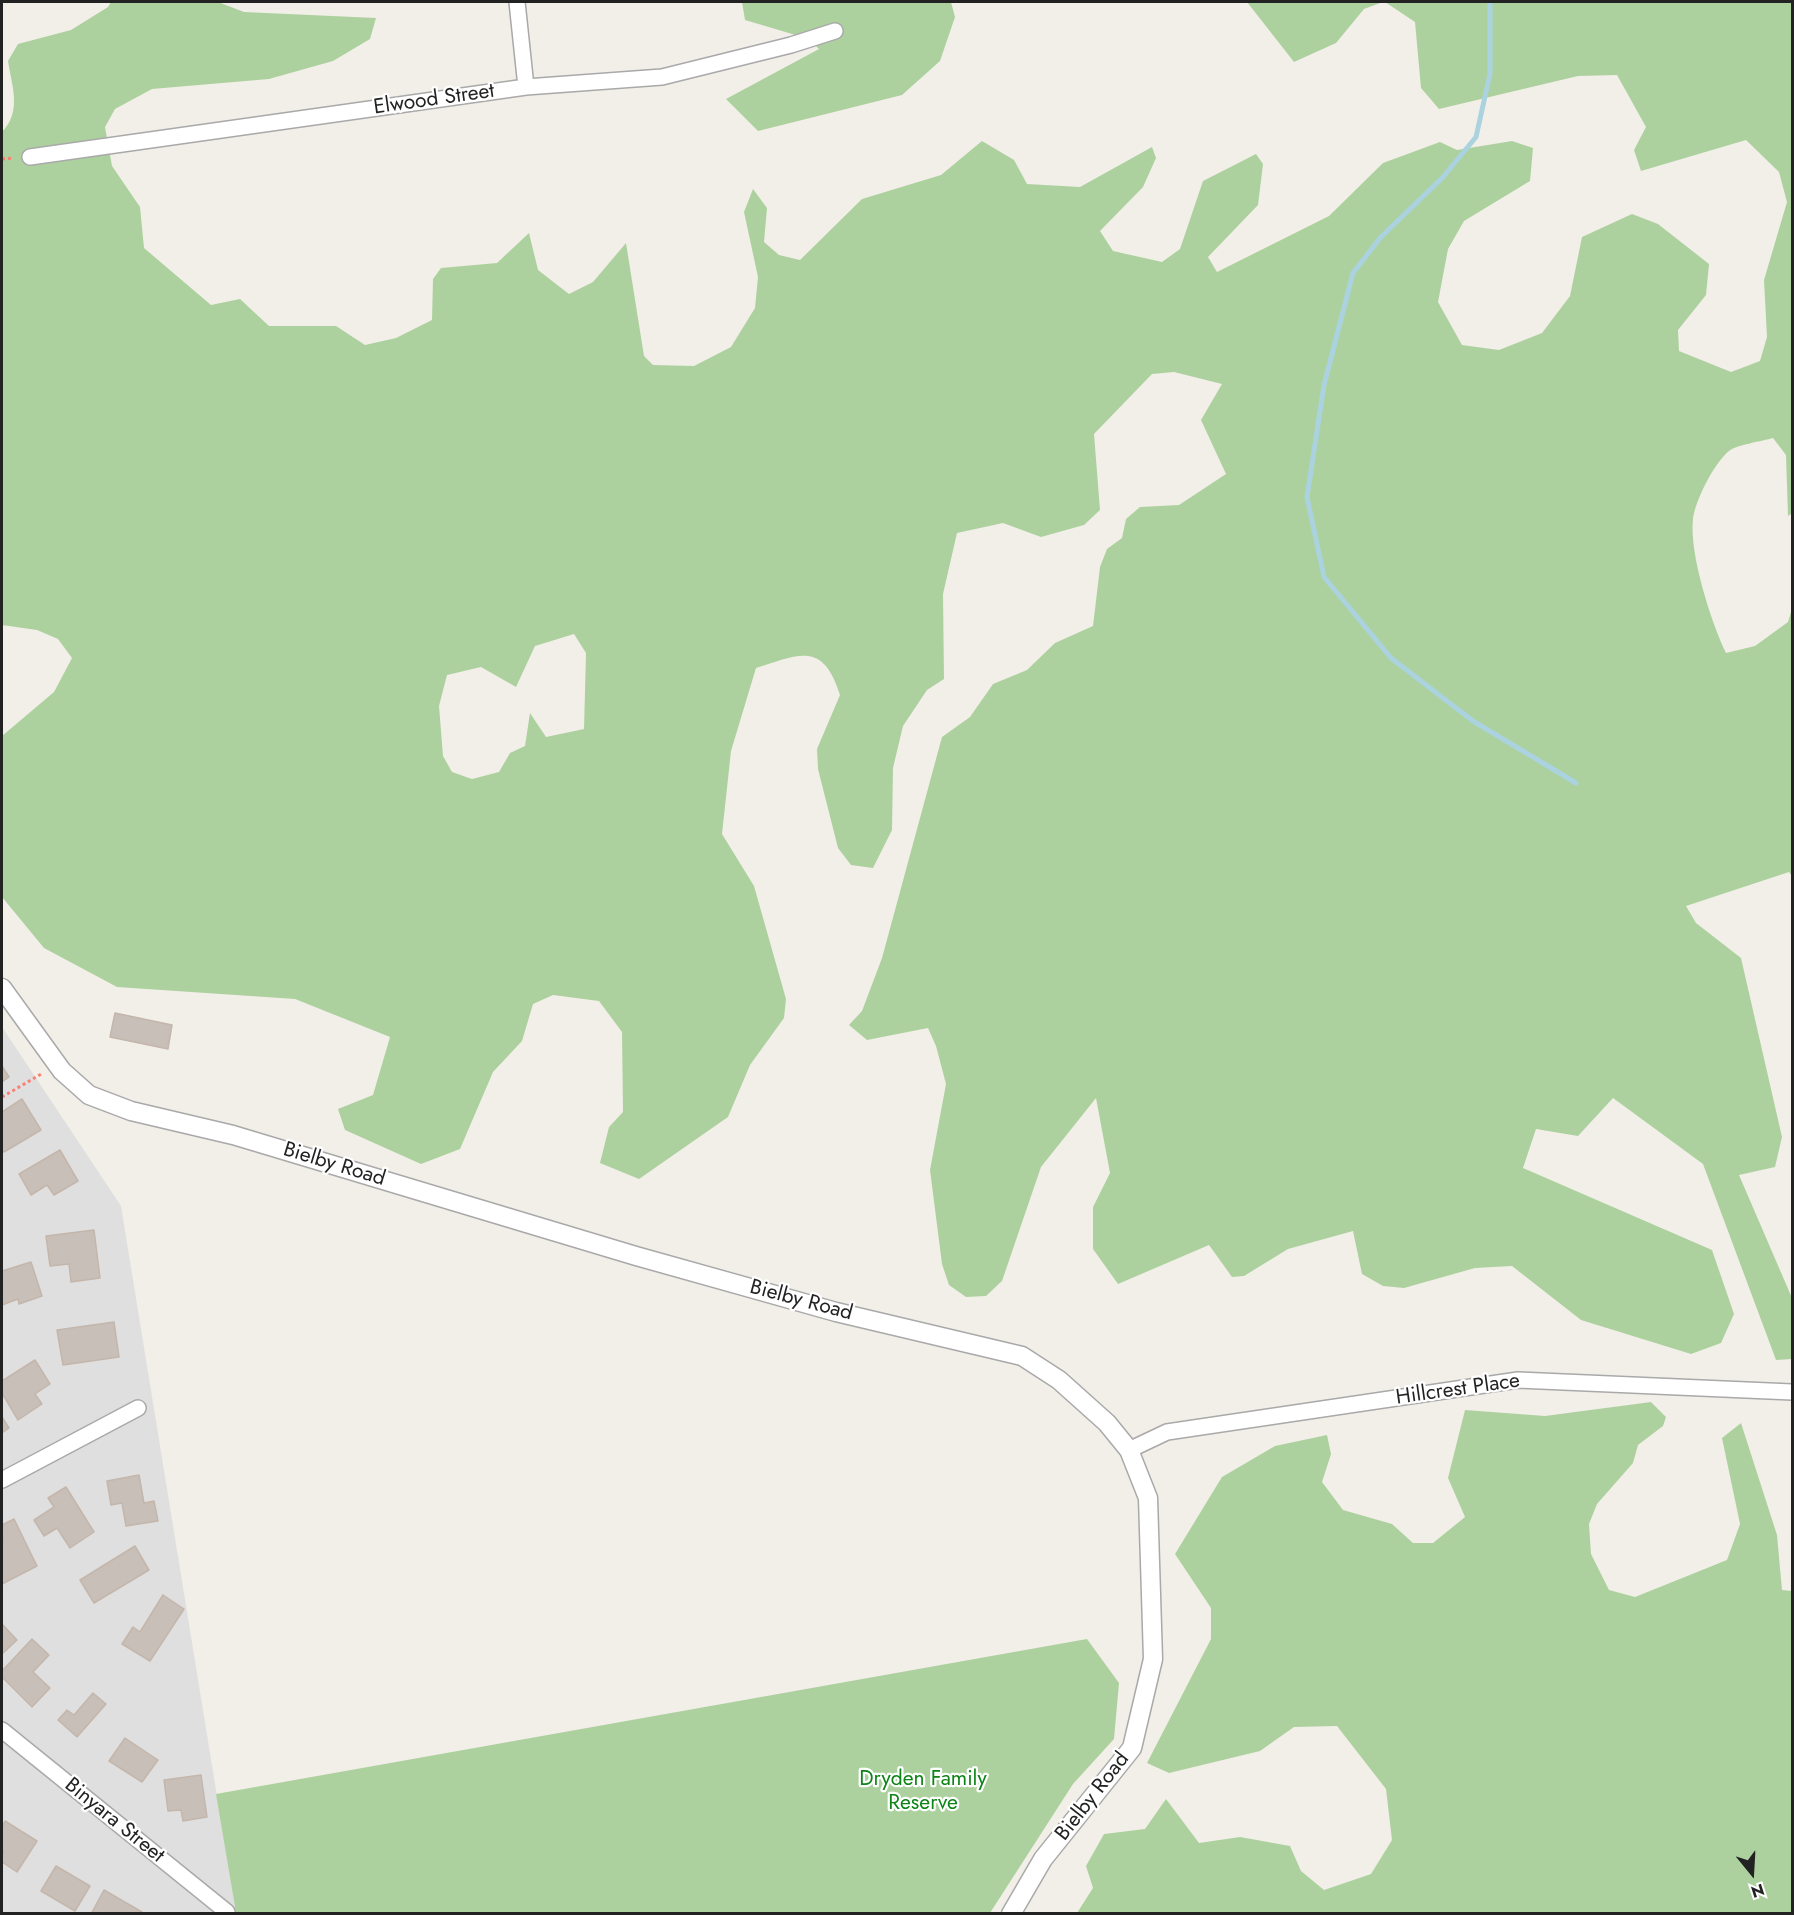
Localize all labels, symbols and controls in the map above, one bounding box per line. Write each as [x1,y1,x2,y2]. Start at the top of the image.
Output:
street label: Elwood Street [372,79,496,121]
street label: Bielby Road [280,1138,388,1192]
street label: Bielby Road [747,1275,855,1327]
street label: Hillcrest Place [1394,1369,1522,1411]
street label: Bielby Road [1051,1748,1135,1846]
park label: Dryden Family Reserve [859,1767,987,1817]
street label: Binyara Street [59,1773,169,1869]
north arrow [1722,1843,1782,1903]
text: N [1748,1878,1767,1903]

